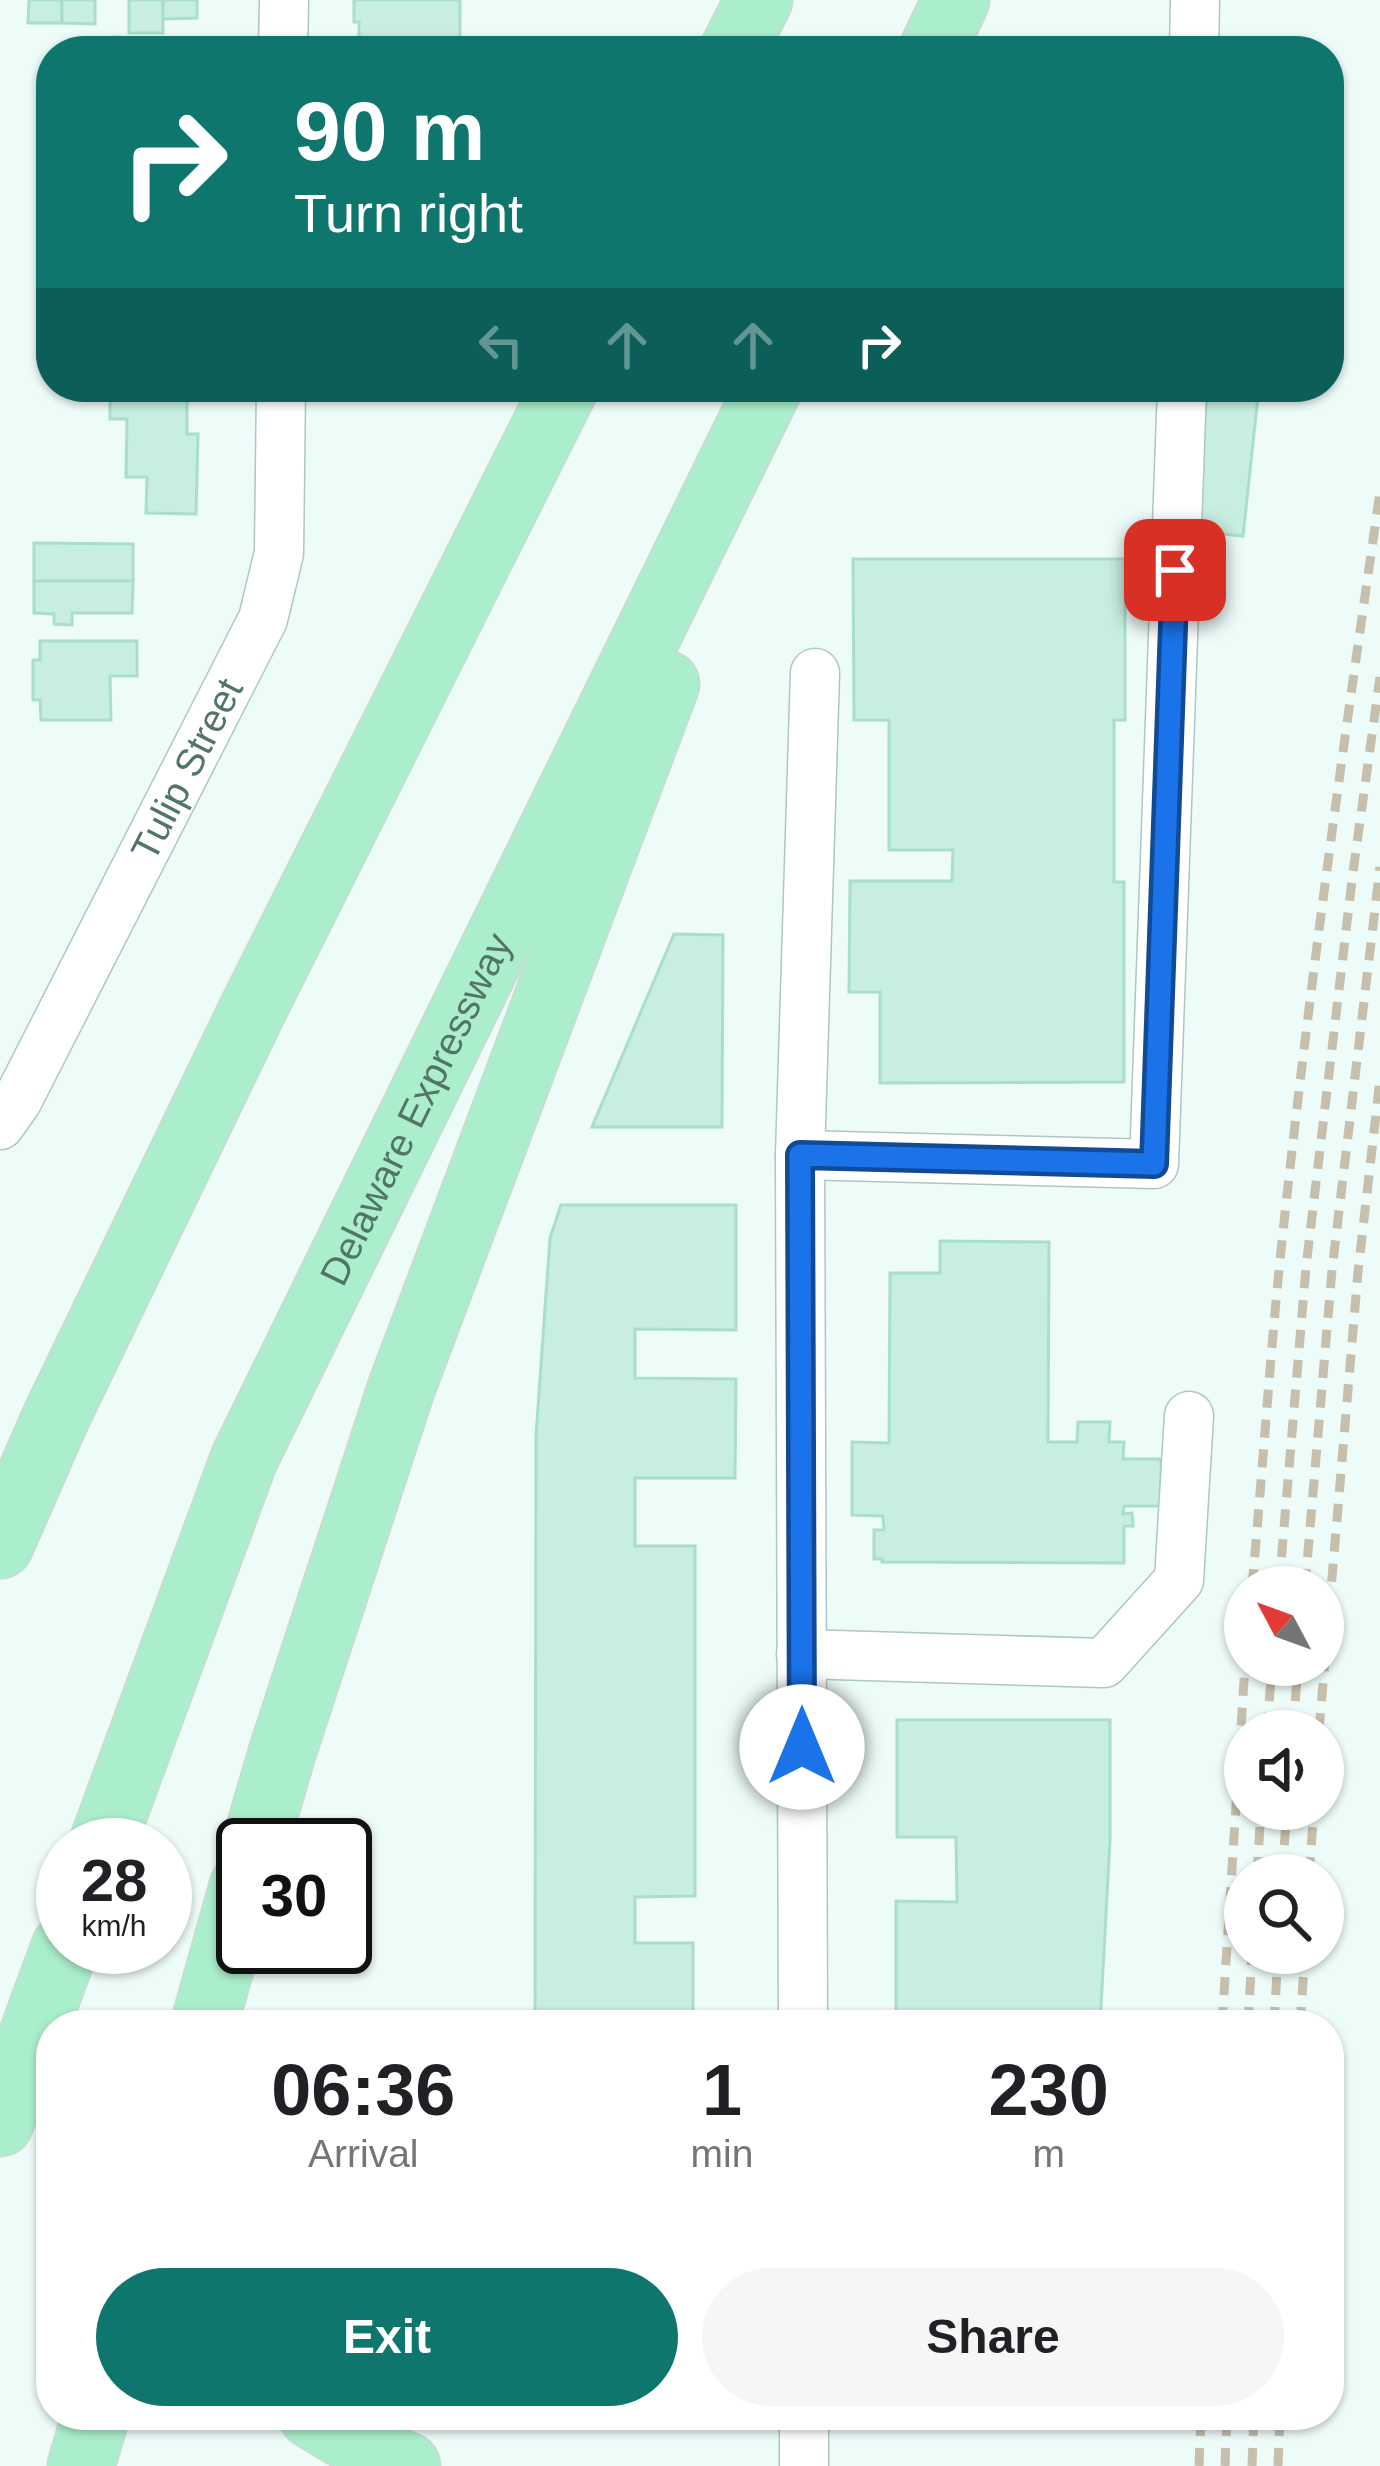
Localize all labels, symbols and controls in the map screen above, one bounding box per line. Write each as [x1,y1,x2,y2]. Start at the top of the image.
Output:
icon: right [96,84,252,240]
text: 90 m [294,84,485,178]
text: Turn right [294,183,523,243]
icon: left [468,312,534,378]
icon: ahead [594,312,660,378]
icon: ahead [720,312,786,378]
icon: right [846,312,912,378]
pin [1124,519,1226,621]
icon: arrive [1142,537,1208,603]
street label: Tulip Street [122,671,251,867]
street label: Delaware Expressway [311,926,520,1292]
north arrow [1224,1566,1344,1686]
map controls [1224,1566,1344,1974]
position arrow [739,1684,865,1810]
button: sound [1224,1710,1344,1830]
speed limit sign: 30 [216,1818,372,1974]
text: 28 [81,1847,147,1914]
button: search [1224,1854,1344,1974]
text: km/h [81,1909,147,1942]
text: 06:36 [271,2050,455,2130]
text: 1 [702,2050,742,2130]
text: 230 [989,2050,1109,2130]
text: Arrival [308,2132,419,2175]
text: min [691,2132,753,2175]
text: m [1032,2132,1065,2175]
button: Exit [96,2268,678,2406]
button: Share [702,2268,1284,2406]

